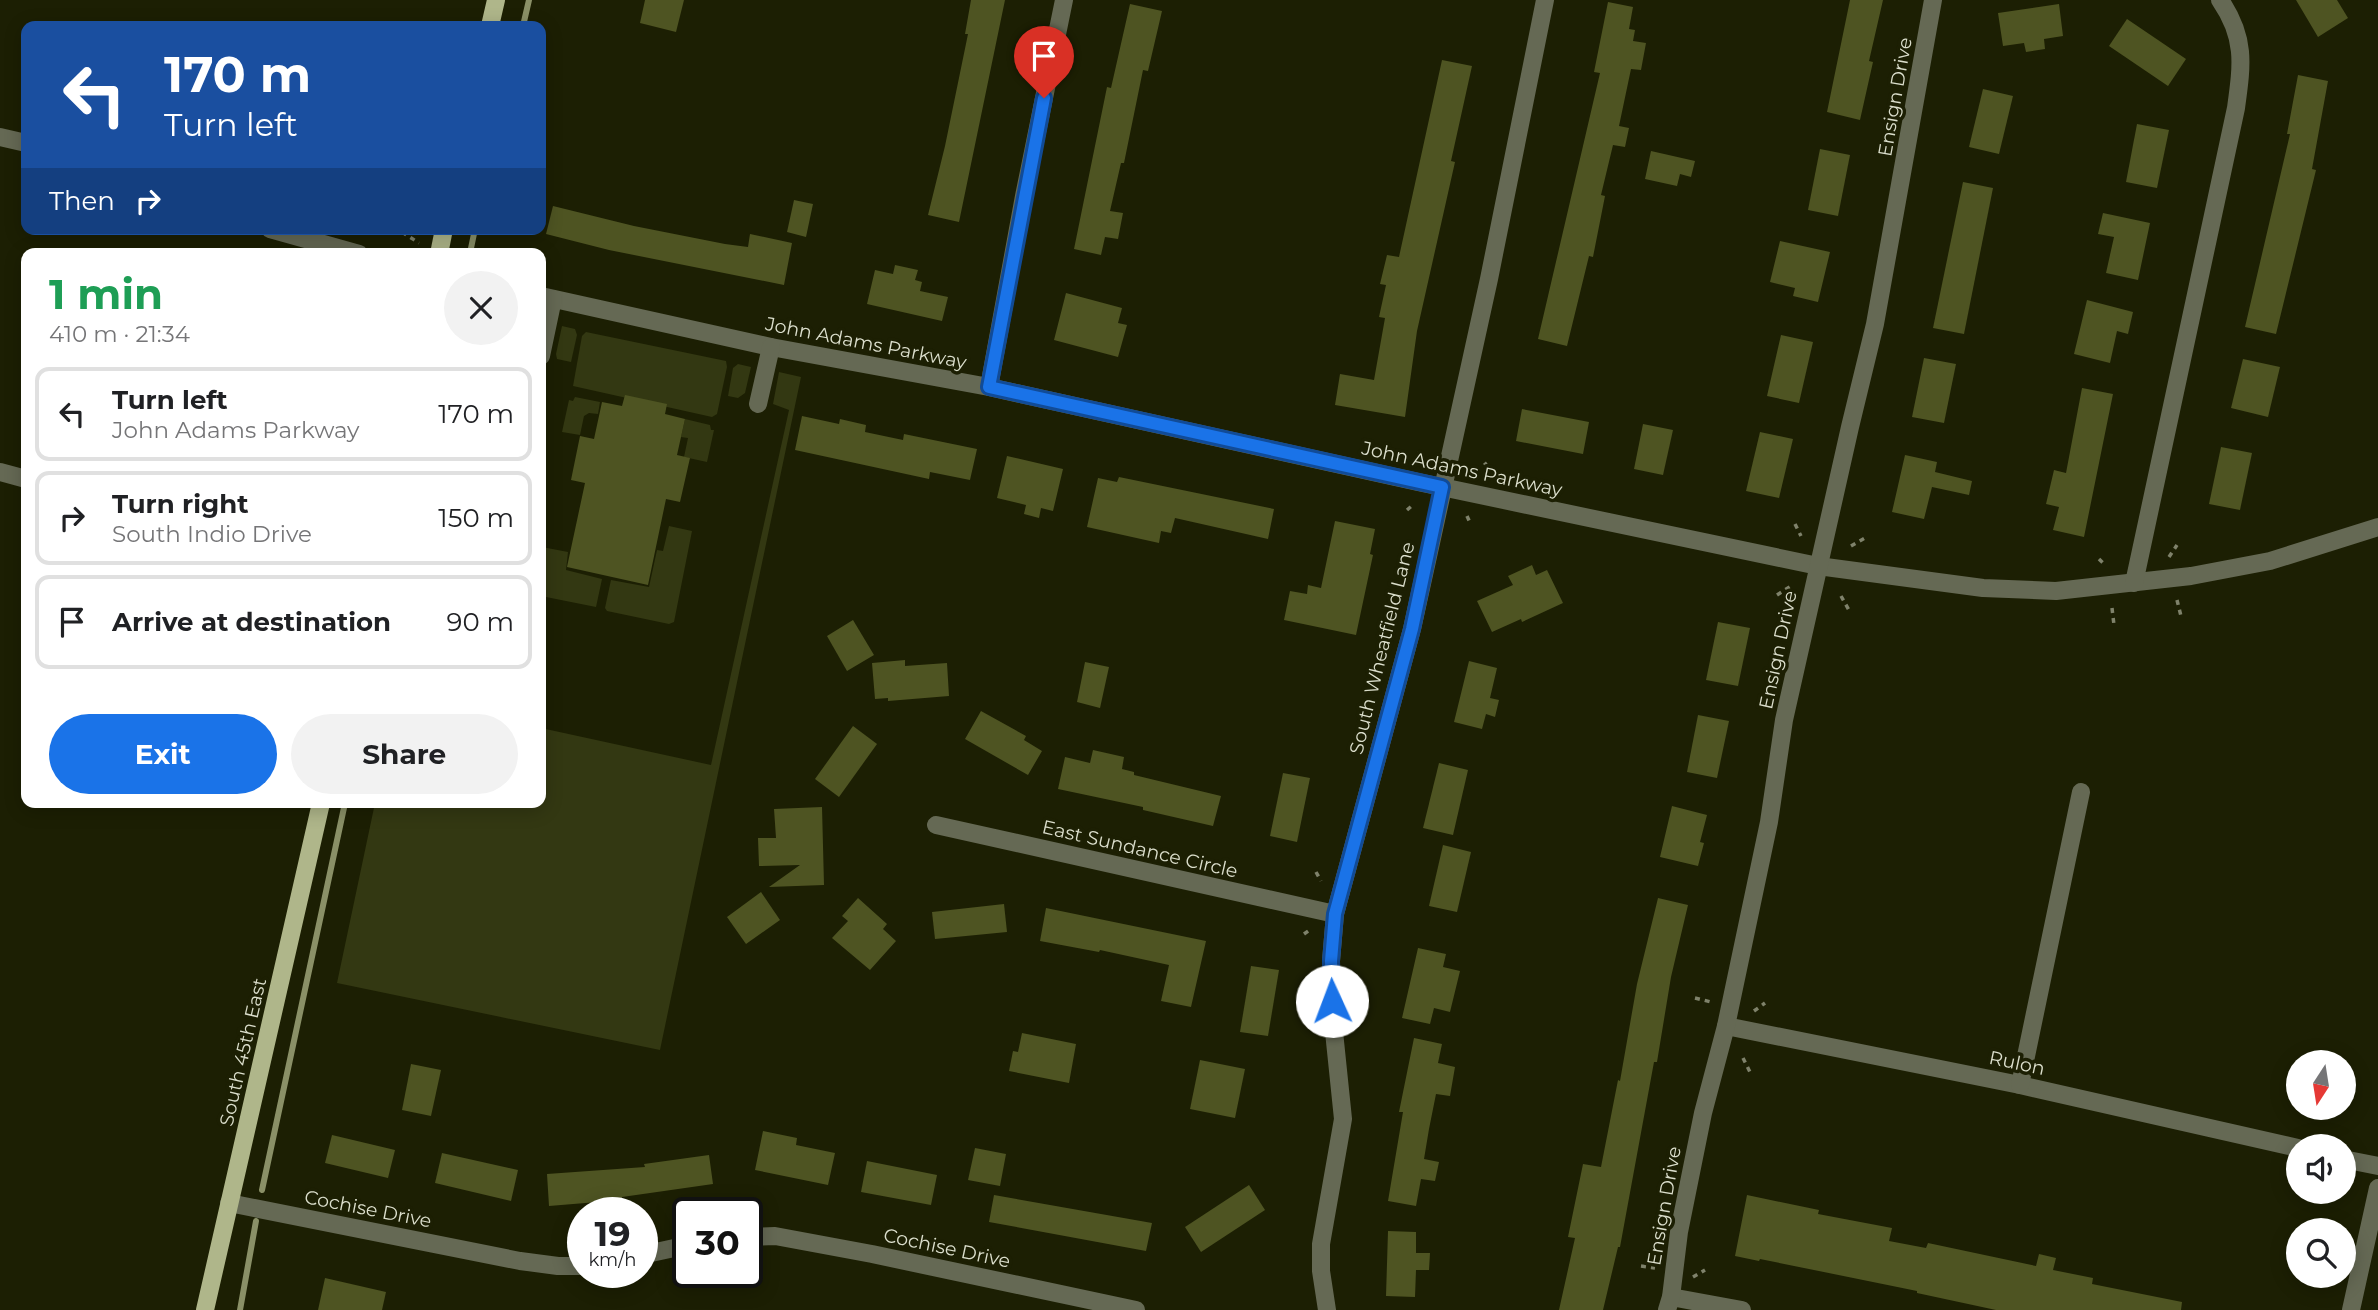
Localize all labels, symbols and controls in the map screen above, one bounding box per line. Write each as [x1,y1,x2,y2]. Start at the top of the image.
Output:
pin [1014,26,1074,98]
street label: Ensign Drive [1873,36,1917,158]
icon: arrive [1025,37,1063,75]
text: 170 m [164,45,311,104]
icon: left [49,49,140,140]
text: Turn left [164,105,298,144]
icon: right [129,182,167,220]
text: Then [49,185,115,217]
text: 1 min [49,268,163,320]
button: close [444,271,518,345]
street label: John Adams Parkway [762,312,969,374]
text: 410 m · 21:34 [49,320,190,348]
text: Turn left [112,384,228,416]
icon: left [53,395,91,433]
text: 170 m [438,398,514,430]
text: John Adams Parkway [112,416,360,444]
street label: John Adams Parkway [1359,436,1565,502]
text: Turn right [112,488,248,520]
icon: right [53,499,91,537]
text: 150 m [438,502,514,534]
text: South Indio Drive [112,520,312,548]
street label: South Wheatfield Lane [1344,539,1420,757]
street label: Ensign Drive [1754,589,1802,711]
icon: arrive [53,603,91,641]
text: Arrive at destination [112,606,391,638]
text: 90 m [447,606,514,638]
button: Exit [49,714,277,794]
button: Share [291,714,518,794]
street label: East Sundance Circle [1040,815,1240,883]
position arrow [1295,964,1369,1038]
street label: South 45th East [215,975,271,1128]
street label: Rulon [1987,1046,2047,1080]
north arrow [2286,1050,2356,1120]
map controls [2286,1050,2356,1288]
button: sound [2286,1134,2356,1204]
street label: Ensign Drive [1642,1145,1686,1267]
street label: Cochise Drive [303,1185,433,1233]
speed limit sign: 30 [672,1197,763,1288]
text: 19 [594,1212,631,1255]
button: search [2286,1218,2356,1288]
street label: Cochise Drive [882,1223,1012,1273]
text: km/h [588,1249,637,1271]

